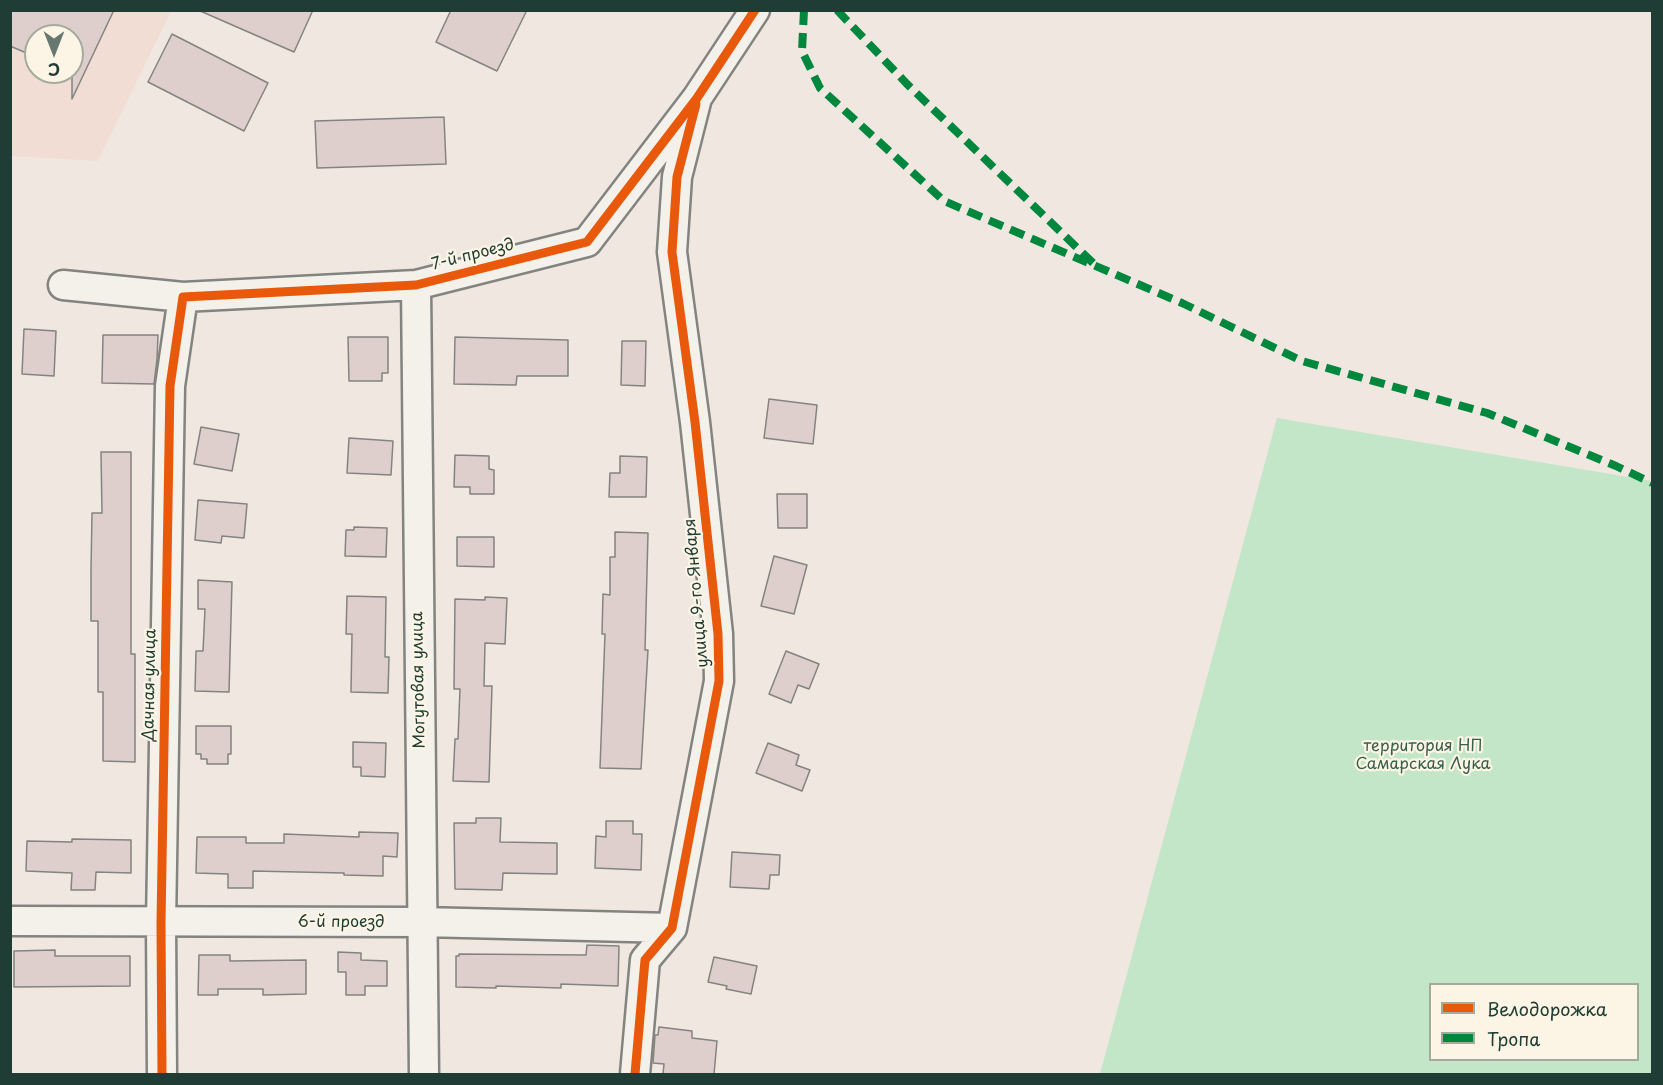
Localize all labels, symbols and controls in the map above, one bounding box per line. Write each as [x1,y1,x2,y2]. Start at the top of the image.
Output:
north arrow [24,24,84,84]
text: С [48,58,60,82]
street label: 7-й проезд [430,235,516,275]
street label: улица 9-го Января [681,518,713,668]
street label: Могутовая улица [408,611,430,749]
street label: Дачная улица [139,629,161,741]
park label: территория НП Самарская Лука [1356,737,1490,775]
street label: 6-й проезд [297,913,385,933]
legend [1429,983,1639,1061]
text: Велодорожка [1487,995,1607,1022]
text: Тропа [1487,1025,1540,1052]

